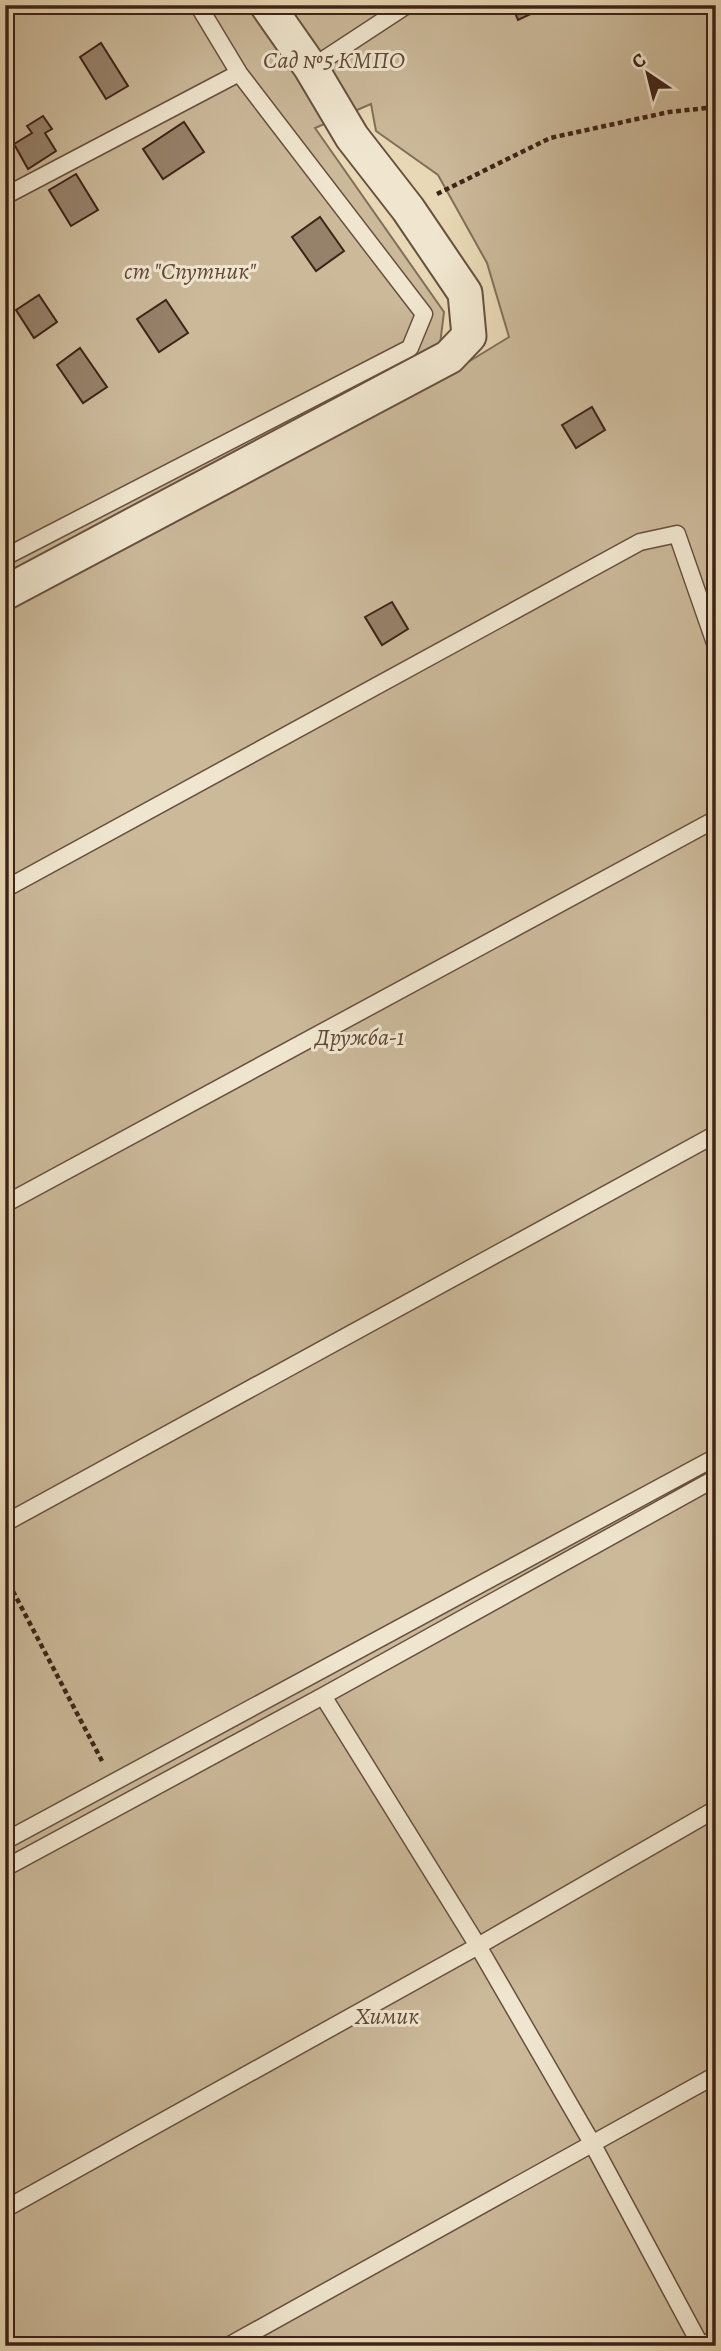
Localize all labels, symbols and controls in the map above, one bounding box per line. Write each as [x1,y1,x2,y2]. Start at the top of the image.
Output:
north arrow [612,38,682,108]
park label: Сад №5 КМПО [263,44,405,76]
text: С [627,47,651,75]
park label: ст "Спутник" [124,255,257,287]
park label: Дружба-1 [313,1021,405,1053]
park label: Химик [354,2000,419,2032]

